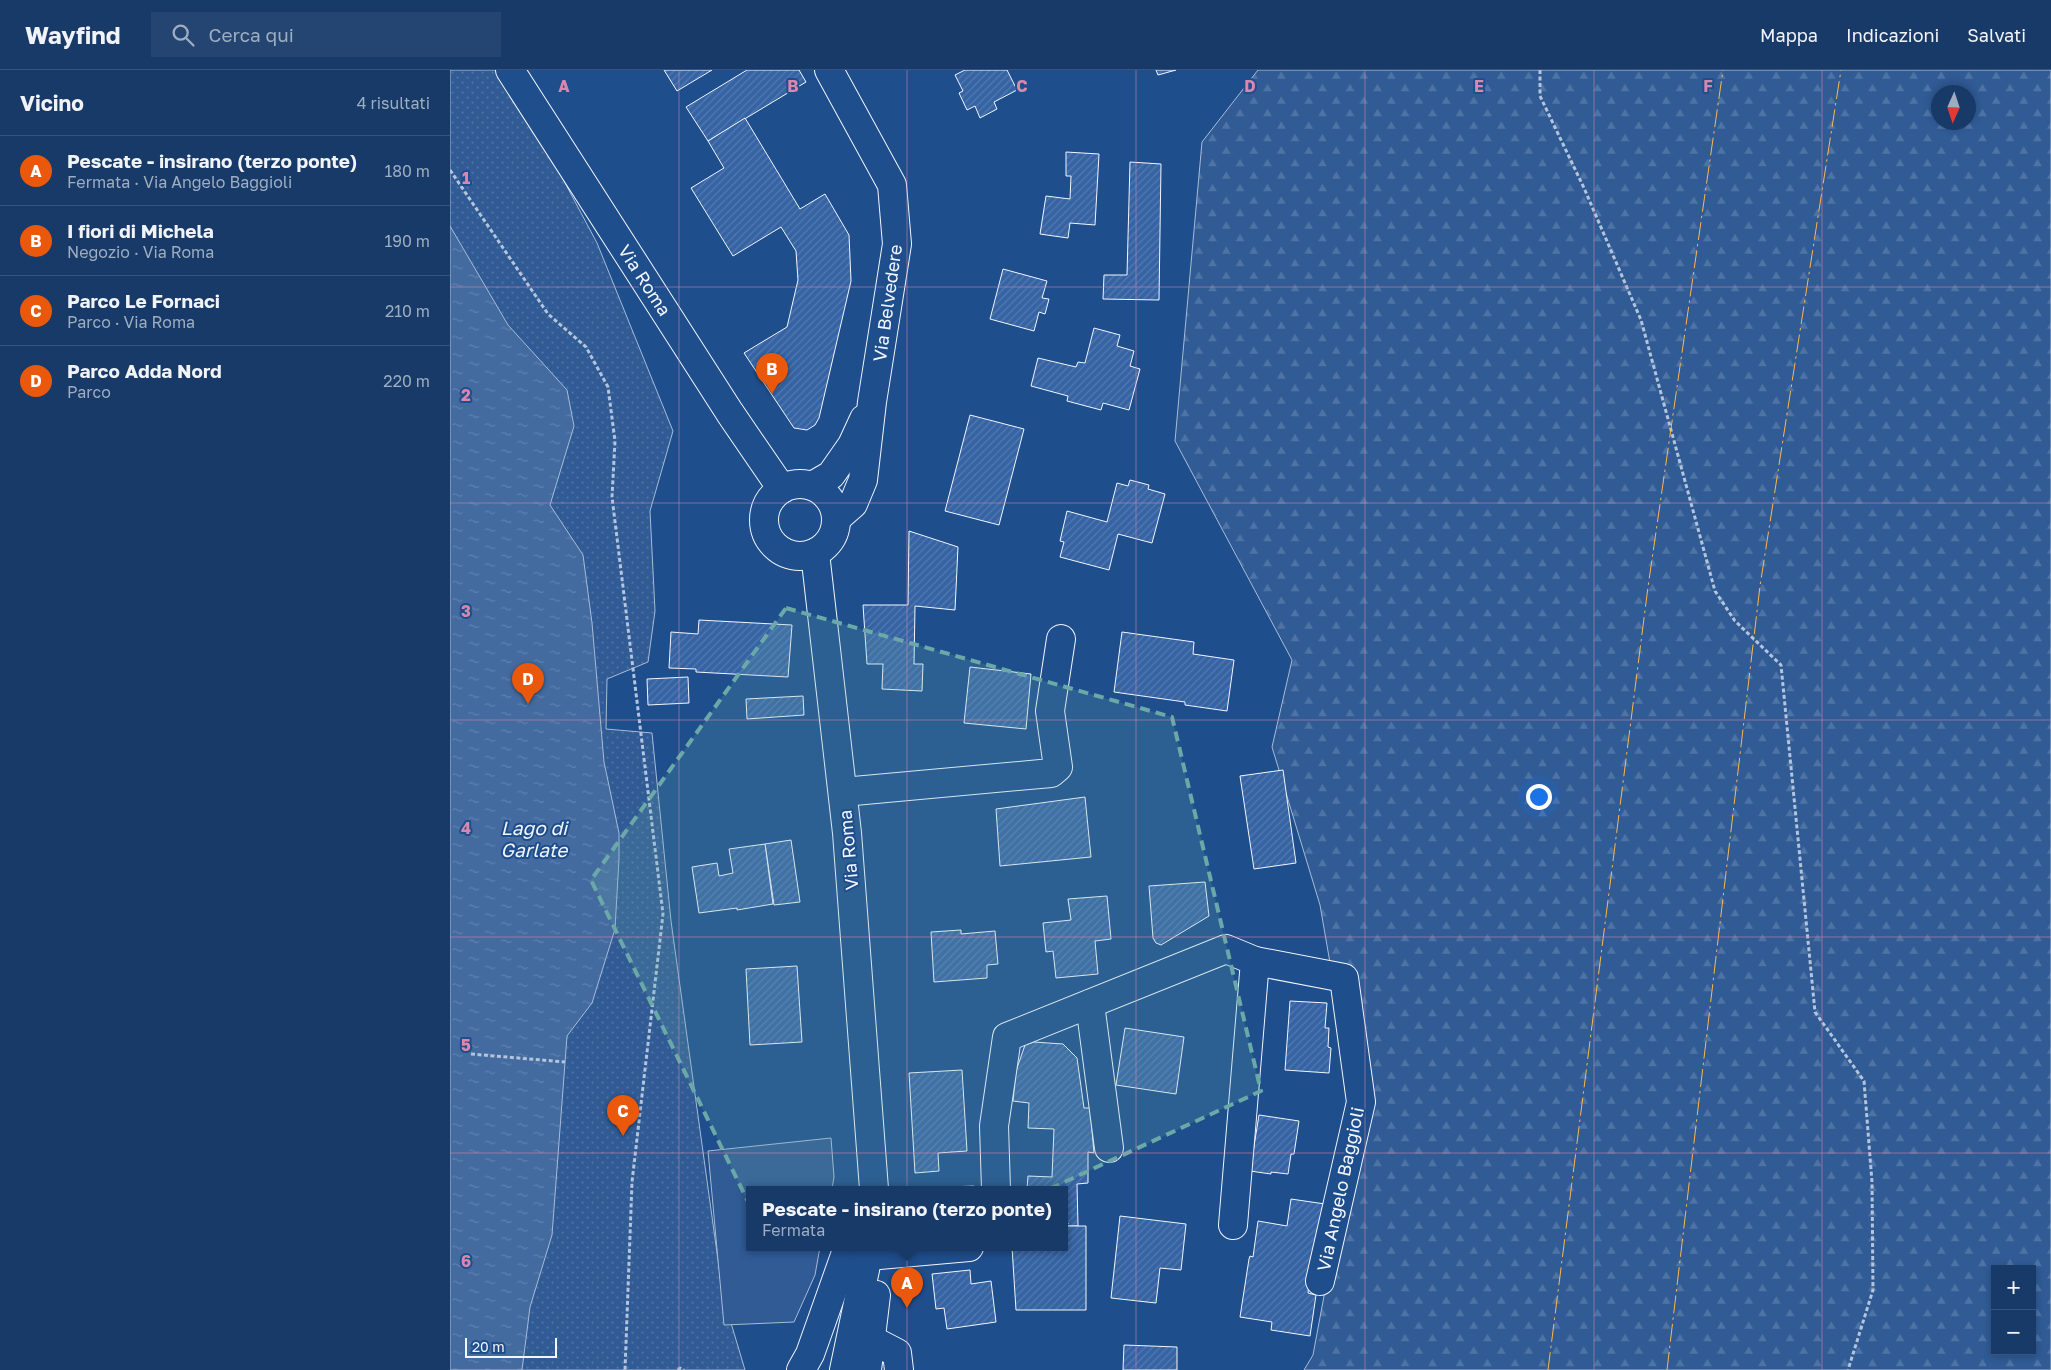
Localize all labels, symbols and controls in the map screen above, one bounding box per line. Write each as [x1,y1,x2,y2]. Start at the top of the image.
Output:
search box [151,12,501,57]
text: Wayfind [25,20,121,49]
icon: search [169,21,197,49]
text: Cerca qui [209,23,294,46]
text: Mappa [1760,24,1818,46]
text: Indicazioni [1846,24,1939,46]
text: Salvati [1967,24,2026,46]
text: A [558,76,570,96]
text: B [787,76,799,96]
text: C [1016,76,1028,96]
text: D [1244,76,1256,96]
text: E [1474,76,1484,96]
text: F [1703,76,1713,96]
north arrow [1931,85,1976,130]
text: Vicino [20,90,84,116]
text: 4 risultati [357,93,430,113]
text: Pescate - insirano (terzo ponte) [67,149,357,172]
text: A [30,161,42,181]
text: 180 m [384,161,430,181]
text: 1 [462,168,470,188]
text: Fermata · Via Angelo Baggioli [67,172,292,192]
text: I fiori di Michela [67,219,214,242]
text: B [30,231,42,251]
text: 190 m [384,231,430,251]
street label: Via Roma [614,240,676,320]
text: Negozio · Via Roma [67,242,214,262]
street label: Via Belvedere [868,243,906,363]
text: Parco Le Fornaci [67,289,220,312]
text: C [30,301,42,321]
text: 210 m [385,301,430,321]
text: Parco · Via Roma [67,312,195,332]
pin: B [756,353,788,394]
text: Parco Adda Nord [67,359,222,382]
text: D [30,371,42,391]
text: 220 m [383,371,430,391]
text: Parco [67,382,111,402]
text: 2 [461,385,471,405]
text: 3 [461,601,471,621]
pin: D [512,663,544,704]
your location [1526,784,1552,810]
street label: Via Roma [834,809,862,891]
water label: Lago di Garlate [501,816,569,861]
text: 4 [461,818,471,838]
text: 5 [461,1035,471,1055]
pin: C [607,1095,639,1136]
street label: Via Angelo Baggioli [1312,1105,1368,1273]
popup [746,1186,1068,1251]
text: Pescate - insirano (terzo ponte) [762,1197,1052,1220]
text: Fermata [762,1220,825,1240]
text: 6 [461,1251,471,1271]
map controls [1991,1265,2036,1355]
button: + [1991,1265,2036,1310]
pin: A [891,1267,923,1308]
button: − [1991,1310,2036,1355]
scale bar [465,1335,558,1358]
text: 20 m [472,1338,505,1355]

